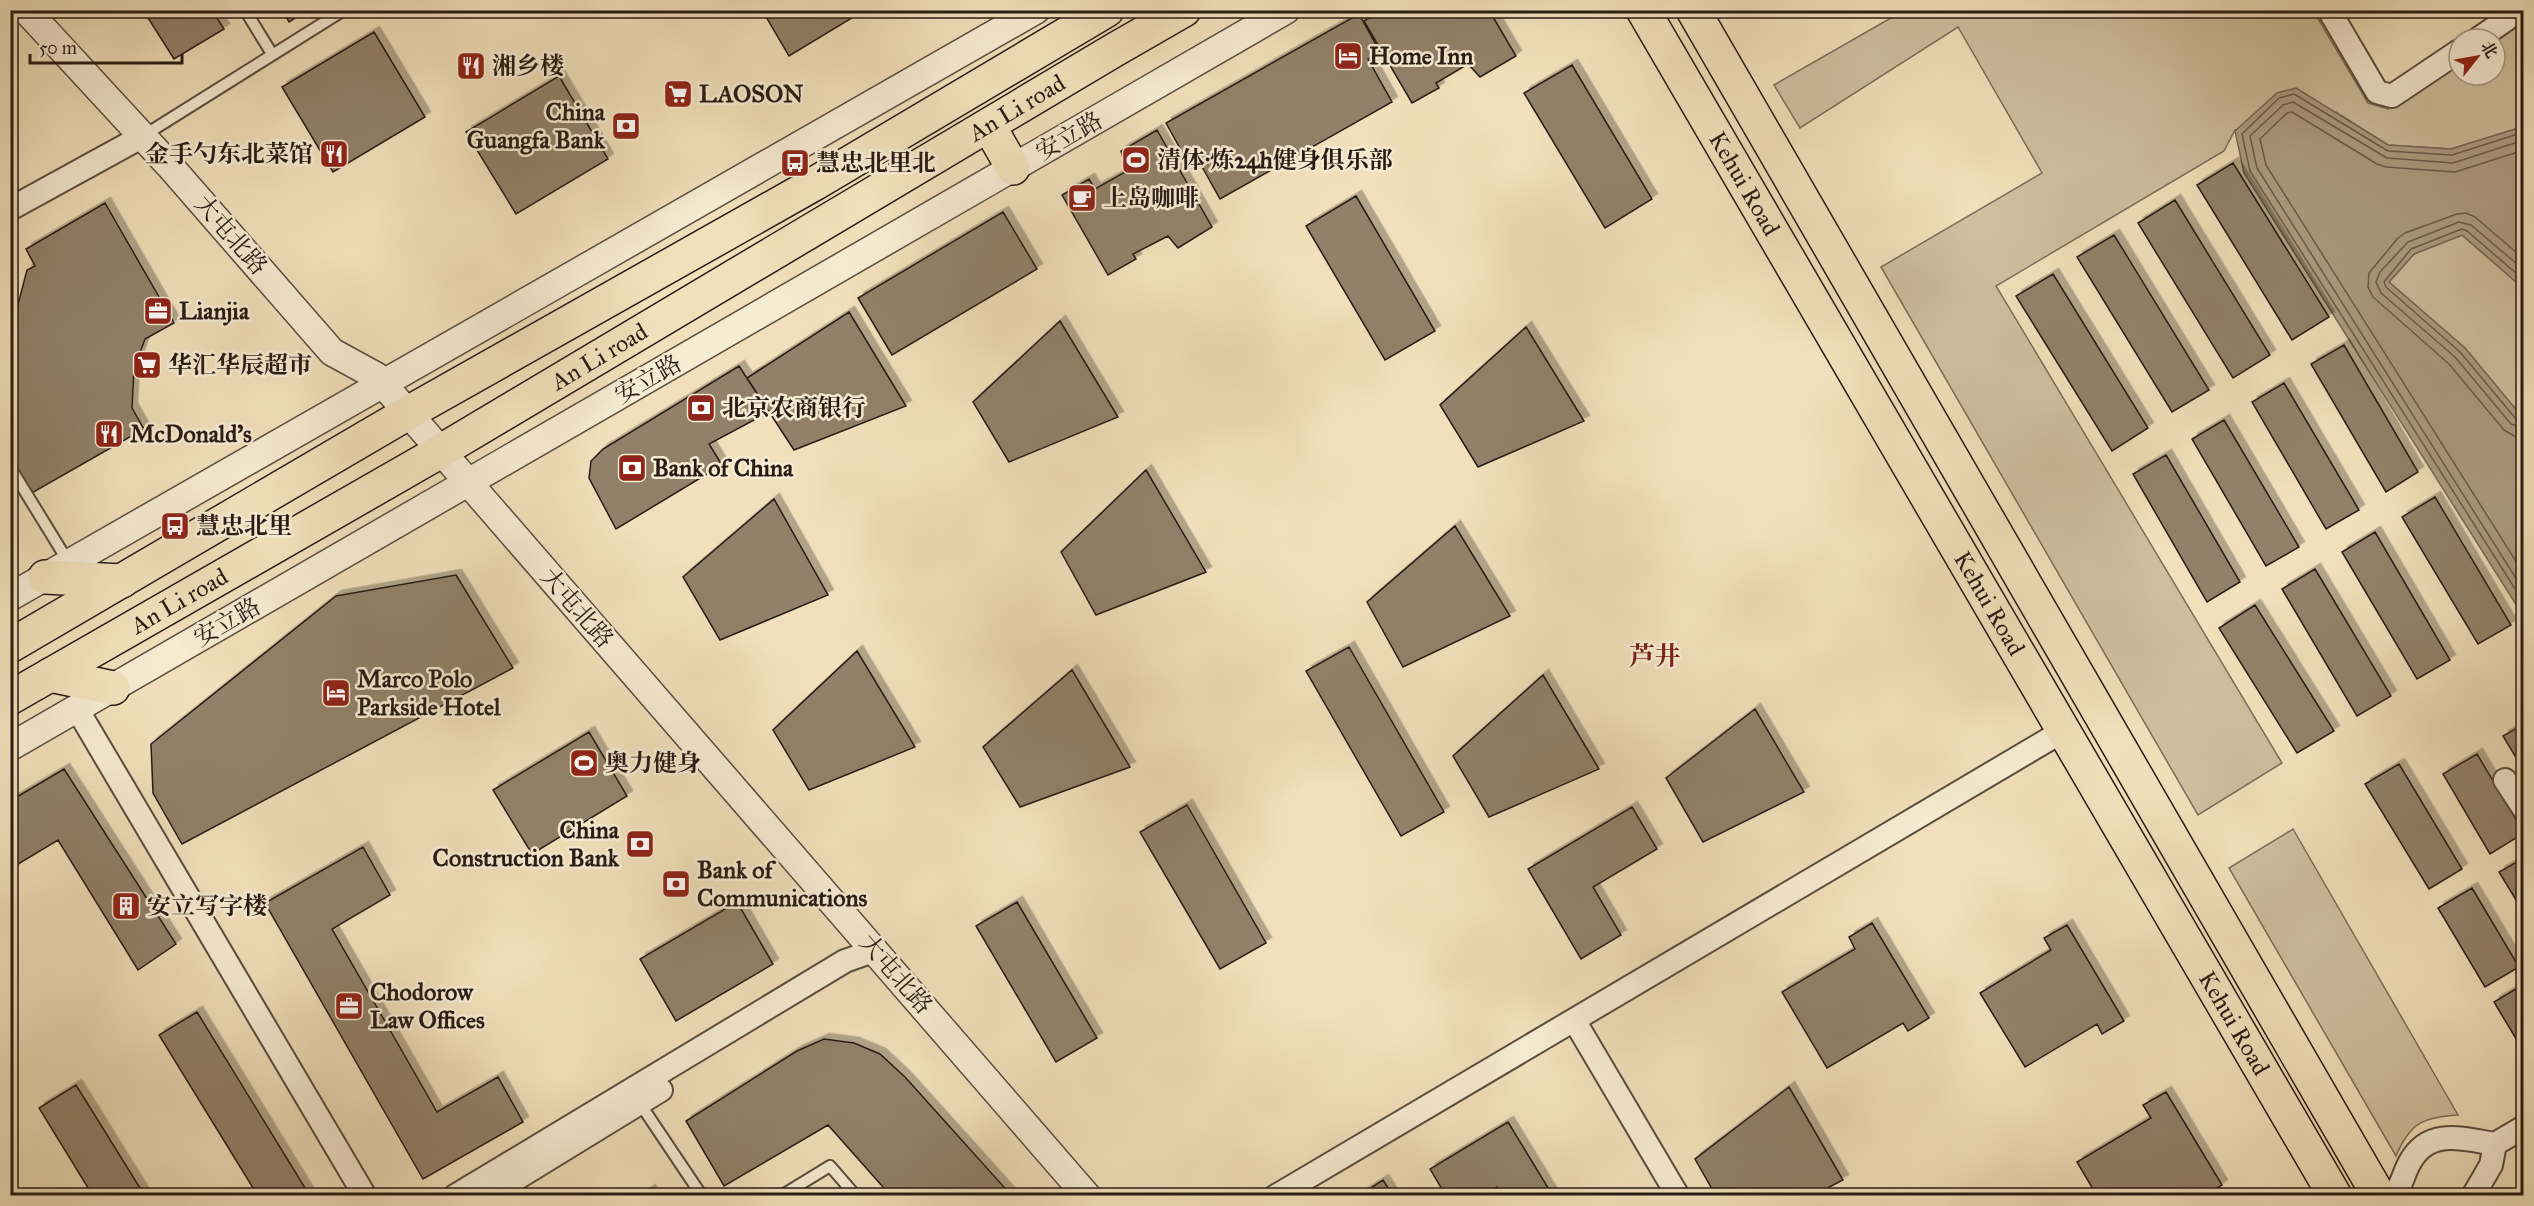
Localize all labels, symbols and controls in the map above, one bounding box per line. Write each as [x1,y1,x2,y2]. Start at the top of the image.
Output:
scale bar [30,27,182,65]
north arrow [2447,27,2507,87]
text: 50 m [39,37,77,59]
text: 北 [2477,38,2502,61]
hotel icon: Home Inn [1332,40,1364,72]
place label: Home Inn [1369,41,1473,71]
restaurant icon: 湘乡楼 [455,50,487,82]
place label: 湘乡楼 [492,51,564,81]
street label: An Li road [962,68,1071,149]
supermarket icon: LAOSON [662,78,694,110]
place label: LAOSON [699,79,804,109]
place label: China Guangfa Bank [467,97,606,155]
street label: 安立路 [1030,105,1108,167]
bank icon: China Guangfa Bank [610,110,642,142]
street label: Kehui Road [1702,126,1786,241]
restaurant icon: 金手勺东北菜馆 [318,138,350,170]
place label: 金手勺东北菜馆 [145,139,313,169]
sports icon: 清体·炼24h健身俱乐部 [1120,144,1152,176]
place label: 清体·炼24h健身俱乐部 [1157,145,1393,175]
bus stop icon: 慧忠北里北 [779,147,811,179]
place label: 慧忠北里北 [816,148,936,178]
cafe icon: 上岛咖啡 [1066,182,1098,214]
place label: 上岛咖啡 [1103,183,1199,213]
street label: 大屯北路 [188,189,274,281]
office icon: Lianjia [142,295,174,327]
place label: Lianjia [179,296,250,326]
street label: An Li road [545,316,653,398]
street label: 安立路 [609,348,687,410]
supermarket icon: 华汇华辰超市 [131,349,163,381]
place label: 华汇华辰超市 [168,350,312,380]
bank icon: 北京农商银行 [685,392,717,424]
place label: 北京农商银行 [722,393,866,423]
restaurant icon: McDonald's [93,418,125,450]
place label: McDonald's [130,419,252,449]
bank icon: Bank of China [616,452,648,484]
place label: Bank of China [653,453,794,483]
bus stop icon: 慧忠北里 [159,510,191,542]
place label: 慧忠北里 [196,511,292,541]
street label: Kehui Road [1947,546,2031,661]
street label: An Li road [124,561,233,641]
street label: 大屯北路 [534,562,620,654]
street label: 安立路 [188,591,266,653]
district label: 芦井 [1629,640,1681,672]
place label: Marco Polo Parkside Hotel [357,664,501,722]
hotel icon: Marco Polo Parkside Hotel [320,677,352,709]
sports icon: 奥力健身 [568,747,600,779]
place label: 奥力健身 [605,748,701,778]
place label: China Construction Bank [433,815,620,873]
bank icon: China Construction Bank [624,828,656,860]
place label: Bank of Communications [697,855,868,913]
bank icon: Bank of Communications [660,868,692,900]
building icon: 安立写字楼 [110,890,142,922]
place label: 安立写字楼 [147,891,267,921]
street label: 大屯北路 [853,928,939,1020]
street label: Kehui Road [2192,966,2276,1081]
place label: Chodorow Law Offices [370,977,485,1035]
office icon: Chodorow Law Offices [333,990,365,1022]

